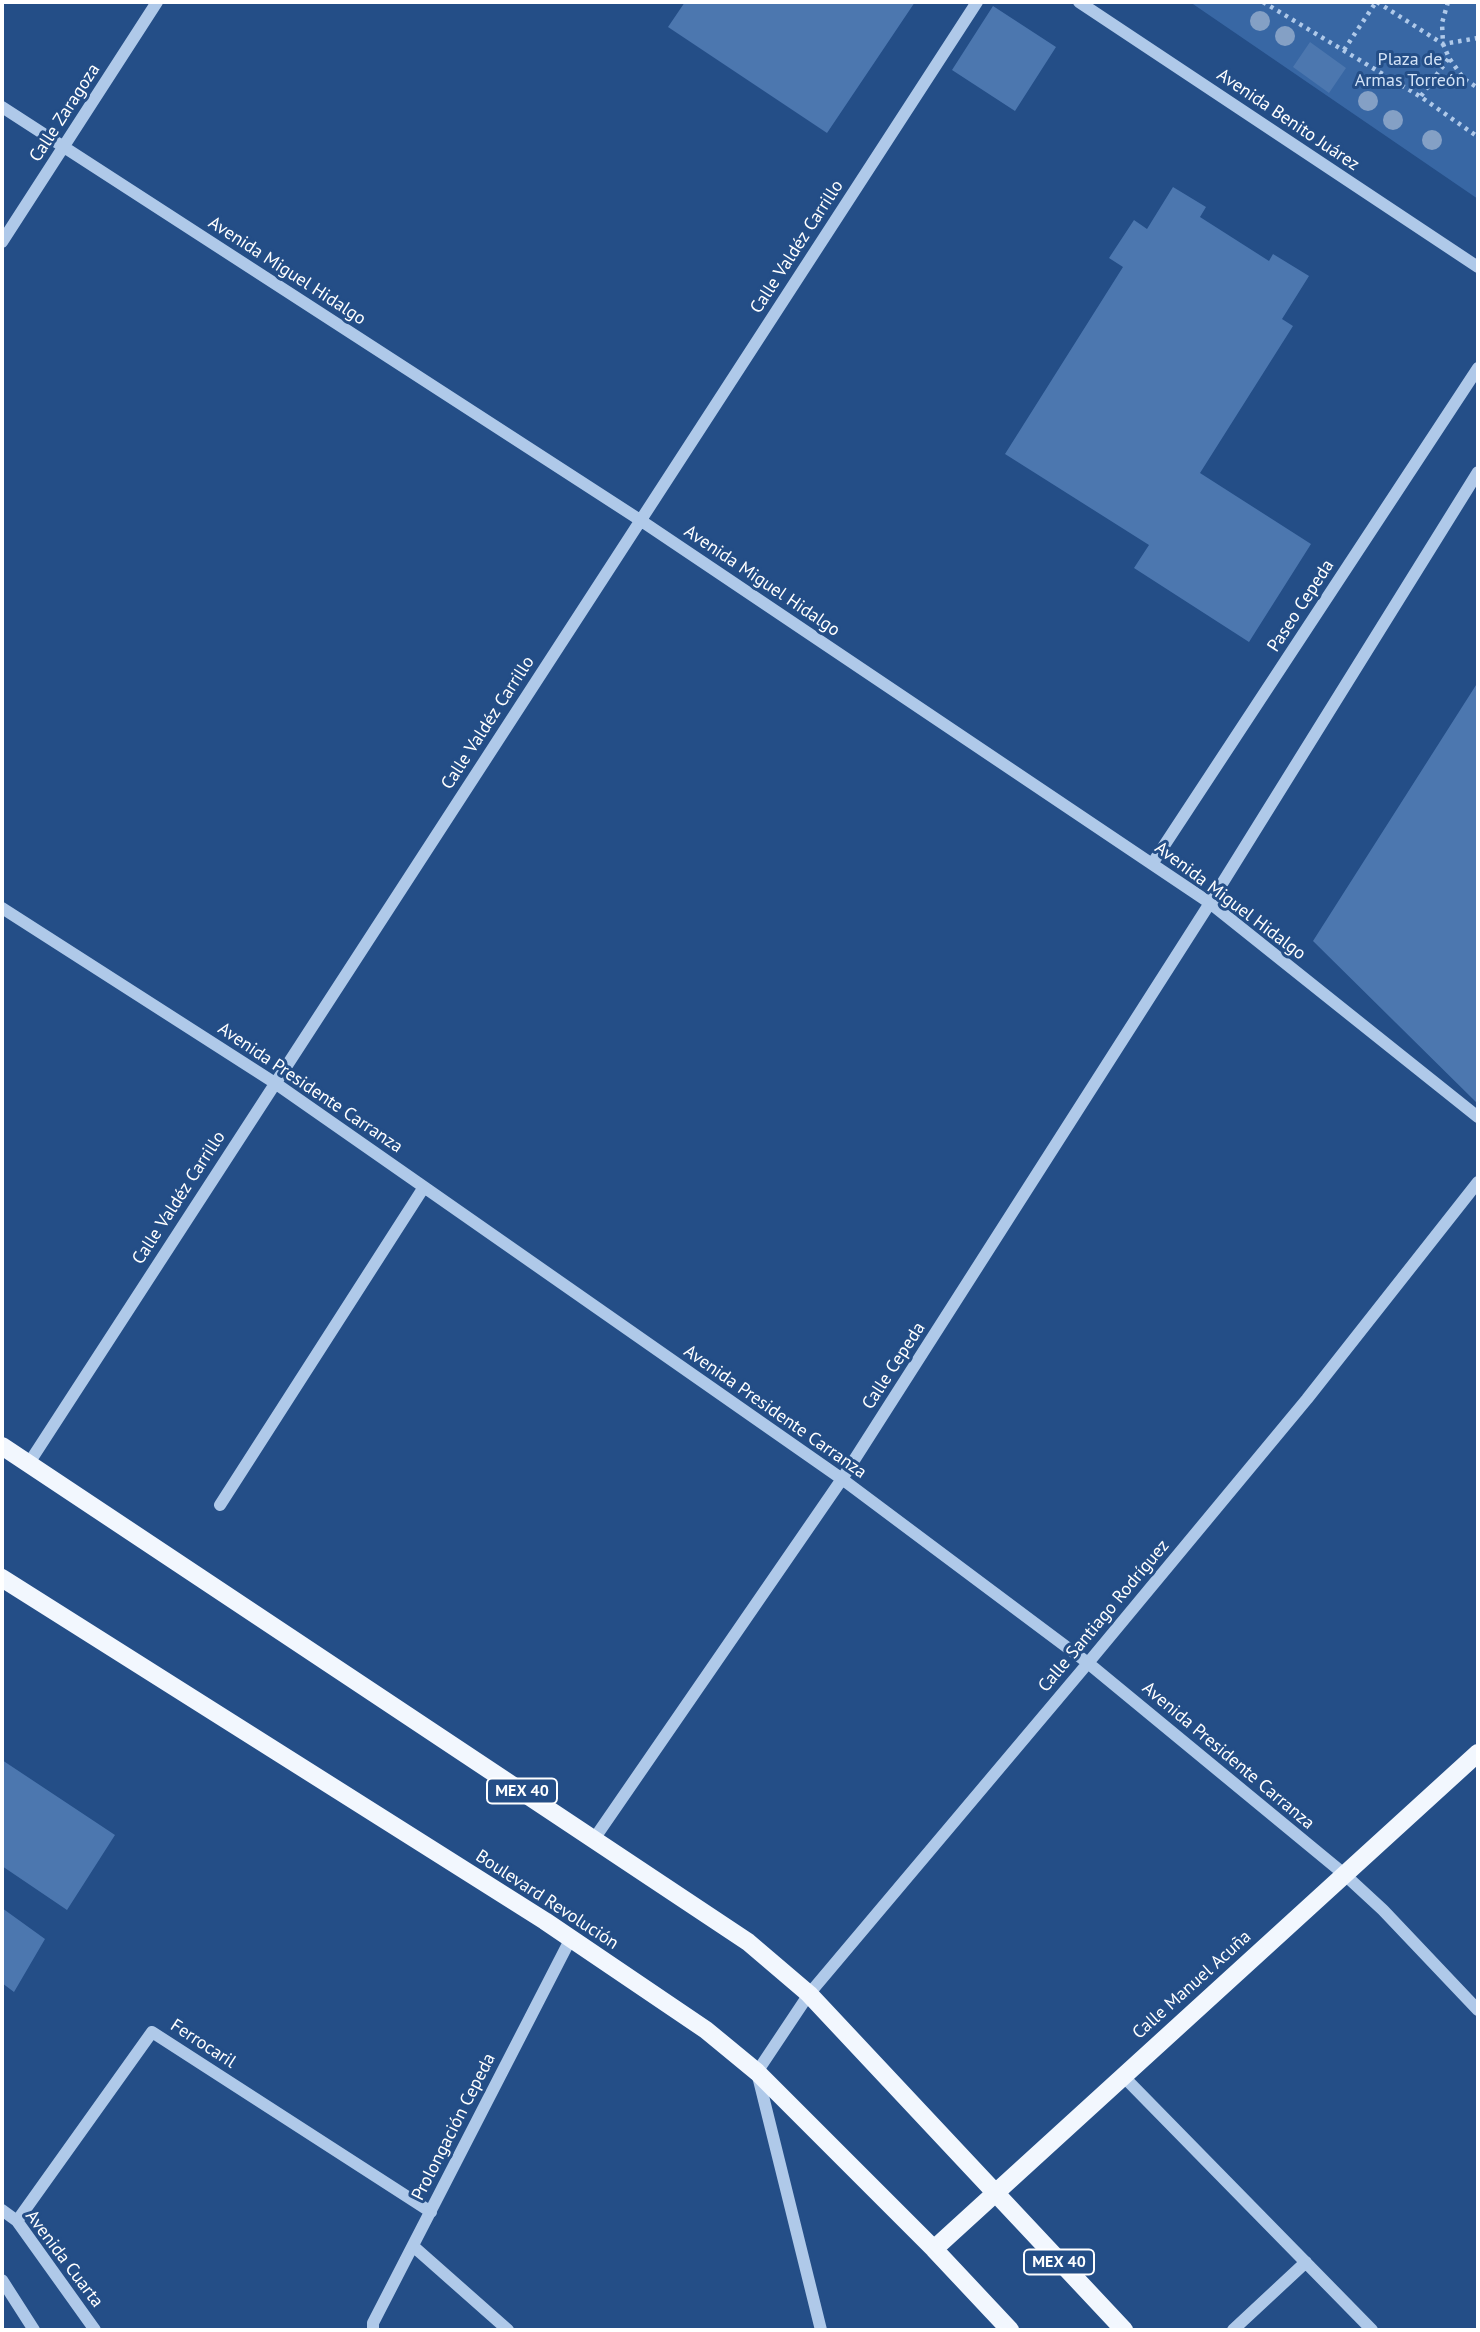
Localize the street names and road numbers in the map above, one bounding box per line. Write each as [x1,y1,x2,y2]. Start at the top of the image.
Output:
street label: Calle Zaragoza [25,60,105,166]
street label: Avenida Benito Juárez [1213,64,1363,176]
street label: Calle Valdéz Carrillo [746,176,848,318]
street label: Avenida Miguel Hidalgo [204,212,370,330]
street label: Avenida Miguel Hidalgo [680,521,844,641]
street label: Paseo Cepeda [1263,556,1339,656]
street label: Calle Valdéz Carrillo [437,652,539,794]
street label: Avenida Miguel Hidalgo [1150,837,1310,965]
street label: Avenida Presidente Carranza [214,1018,406,1158]
street label: Calle Valdéz Carrillo [128,1127,230,1269]
street label: Calle Cepeda [858,1318,930,1414]
street label: Avenida Presidente Carranza [679,1341,871,1483]
street label: Calle Santiago Rodríguez [1034,1535,1174,1697]
street label: Avenida Presidente Carranza [1138,1678,1318,1834]
road number: MEX 40 [487,1778,557,1804]
street label: Boulevard Revolución [471,1846,623,1954]
street label: Calle Manuel Acuña [1128,1926,1256,2044]
street label: Ferrocaril [166,2015,240,2073]
street label: Prolongación Cepeda [408,2050,500,2204]
street label: Avenida Cuarta [20,2206,108,2312]
road number: MEX 40 [1024,2250,1094,2274]

